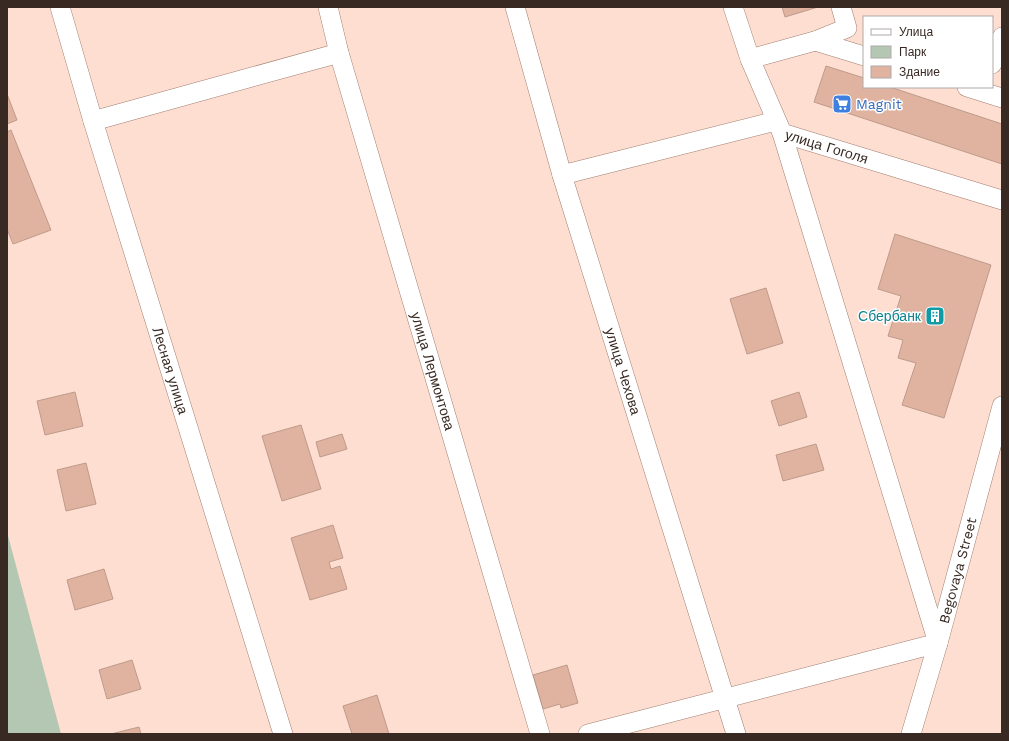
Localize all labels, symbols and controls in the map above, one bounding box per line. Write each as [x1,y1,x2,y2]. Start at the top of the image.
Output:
legend [863,16,993,88]
text: Улица [899,25,933,39]
text: Парк [899,45,927,59]
text: Здание [899,65,940,79]
supermarket icon: Magnit [831,93,853,115]
place label: Magnit [856,96,902,112]
street label: улица Гоголя [783,126,870,167]
building icon: Сбербанк [924,305,946,327]
place label: Сбербанк [858,308,922,324]
street label: улица Лермонтова [408,310,458,432]
street label: Лесная улица [149,325,191,416]
street label: улица Чехова [602,326,644,417]
street label: Begovaya Street [936,516,980,625]

